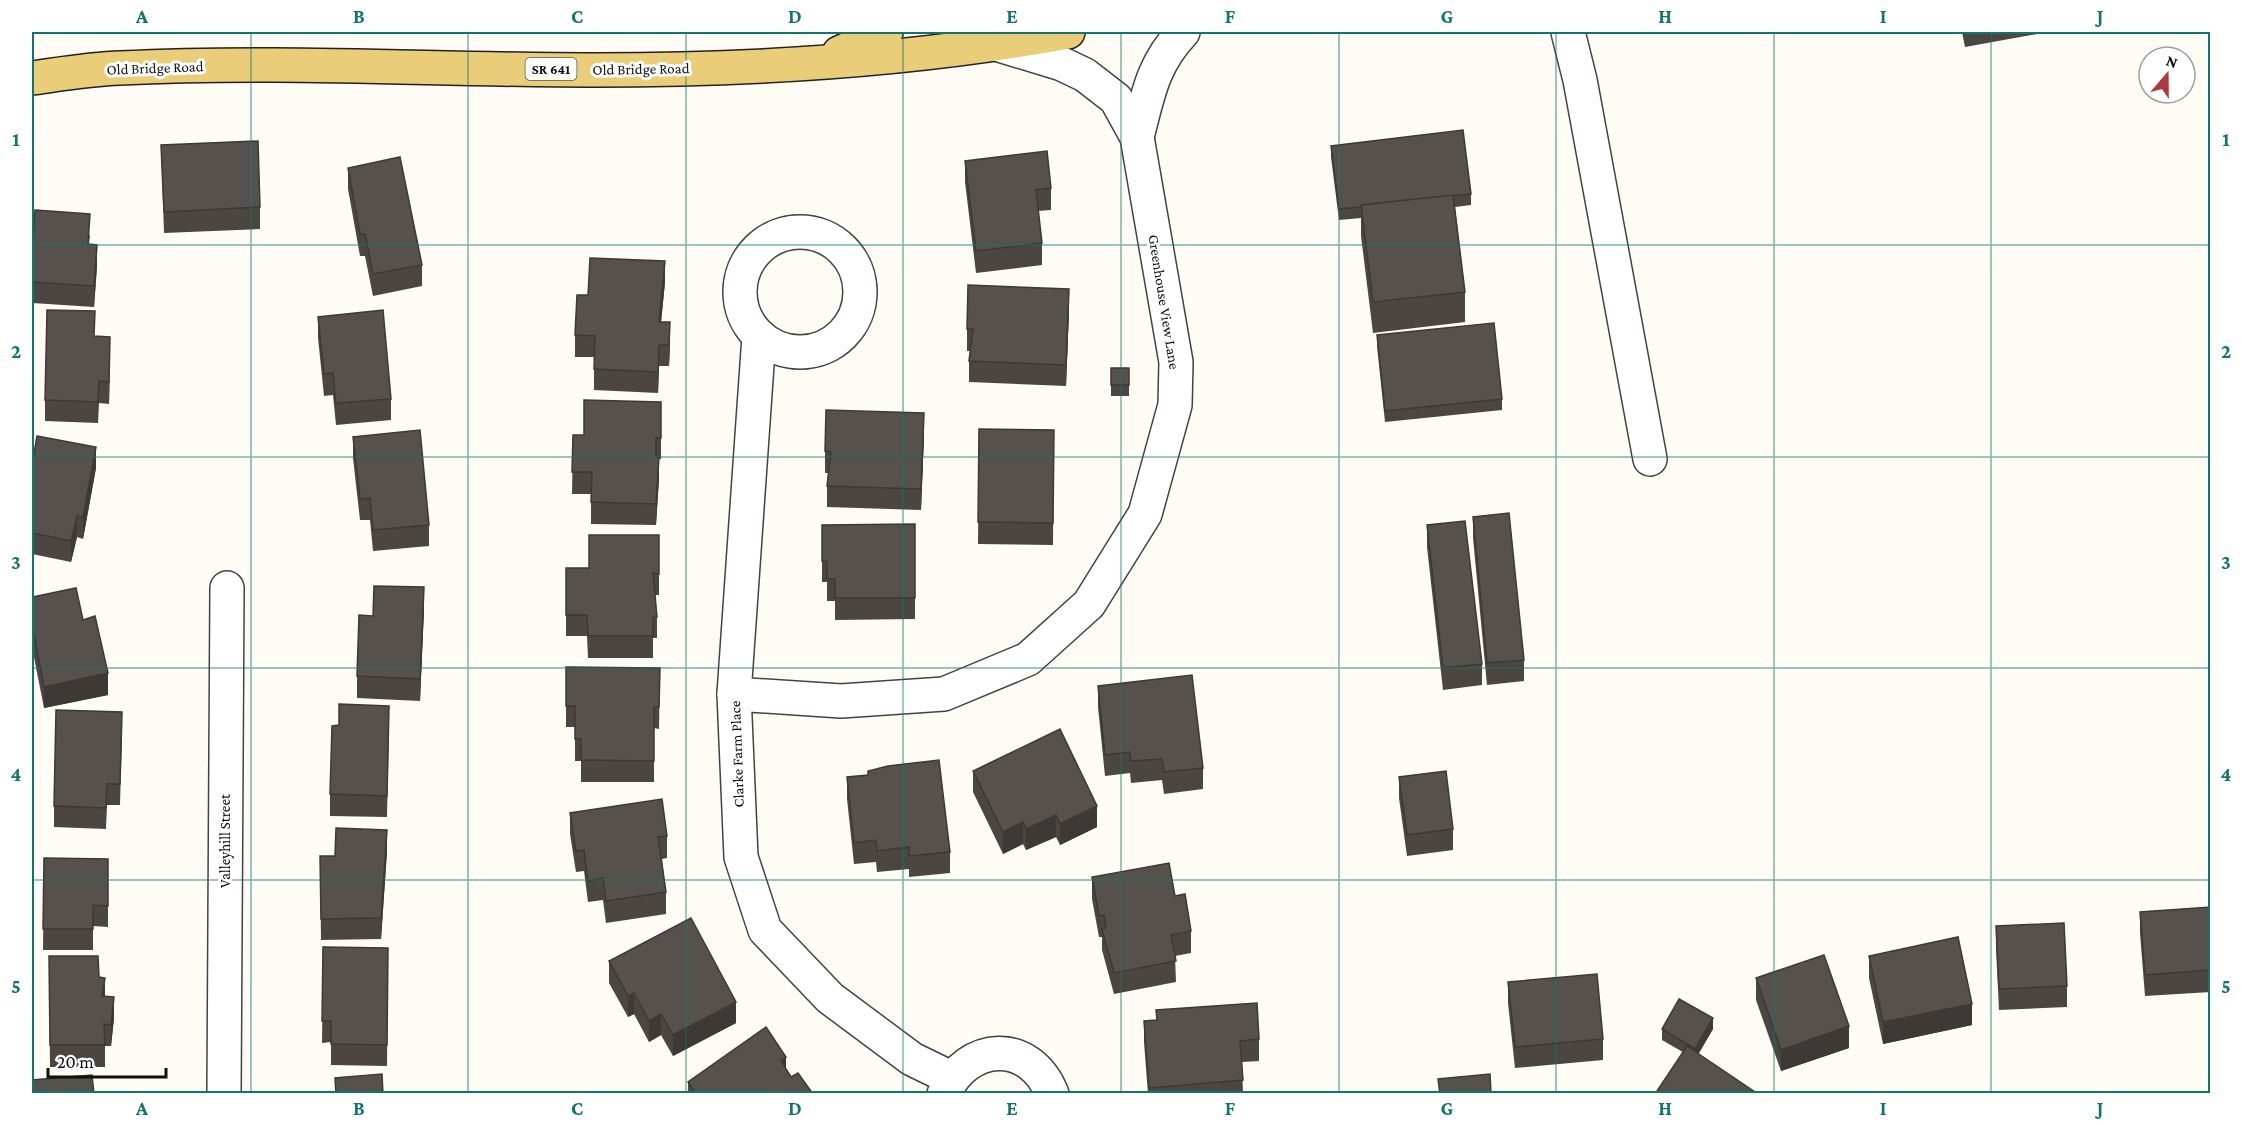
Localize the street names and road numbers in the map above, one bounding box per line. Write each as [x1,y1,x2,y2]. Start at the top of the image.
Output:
street label: Old Bridge Road [106,58,204,79]
road number: SR 641 [526,58,576,80]
street label: Old Bridge Road [592,60,690,79]
street label: Greenhouse View Lane [1145,233,1183,371]
street label: Clarke Farm Place [727,700,747,808]
street label: Valleyhill Street [217,793,234,888]

